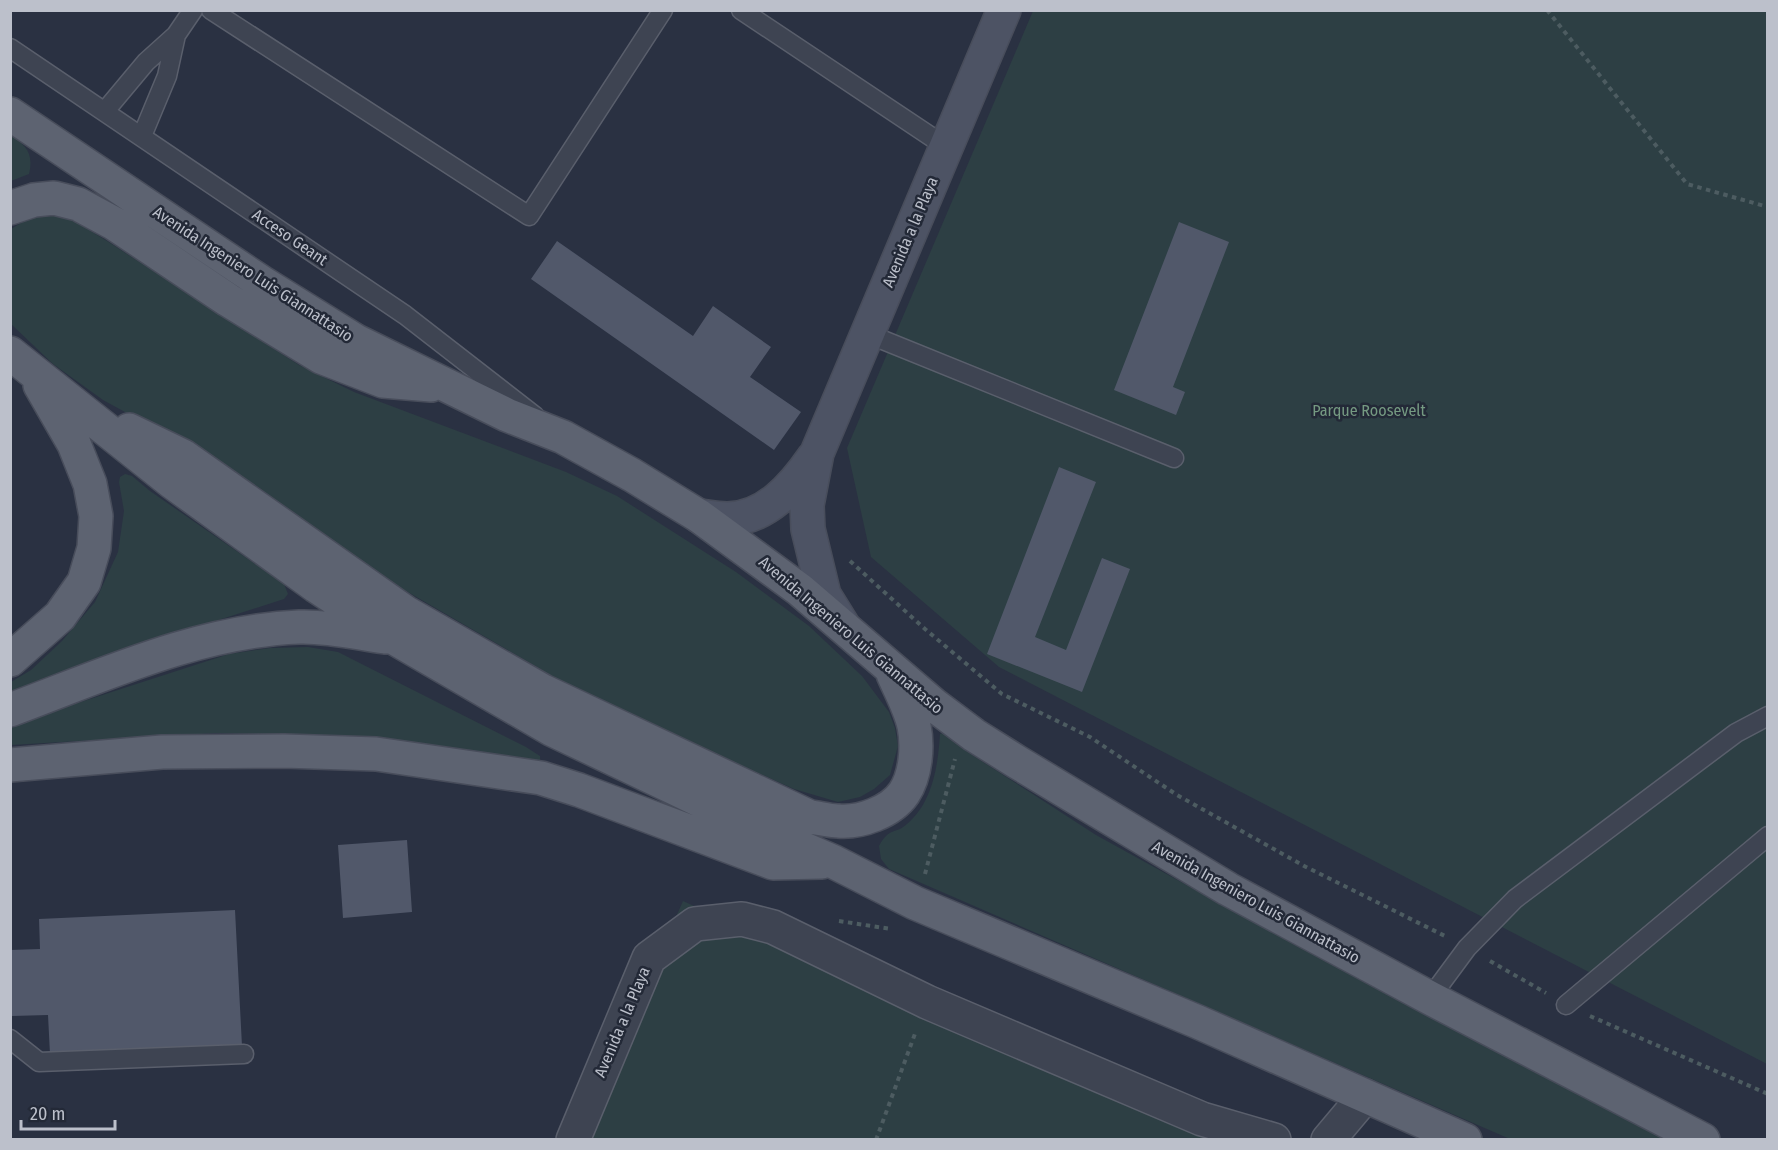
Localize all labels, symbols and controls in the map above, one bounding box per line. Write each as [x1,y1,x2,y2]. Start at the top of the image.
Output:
street label: Avenida a la Playa [878,174,942,290]
street label: Avenida Ingeniero Luis Giannattasio [150,202,356,346]
street label: Acceso Geant [249,205,332,270]
park label: Parque Roosevelt [1312,401,1427,420]
street label: Avenida Ingeniero Luis Giannattasio [755,552,947,718]
street label: Avenida Ingeniero Luis Giannattasio [1149,837,1363,967]
street label: Avenida a la Playa [590,964,654,1080]
scale bar [21,1093,116,1131]
text: 20 m [30,1103,65,1125]

